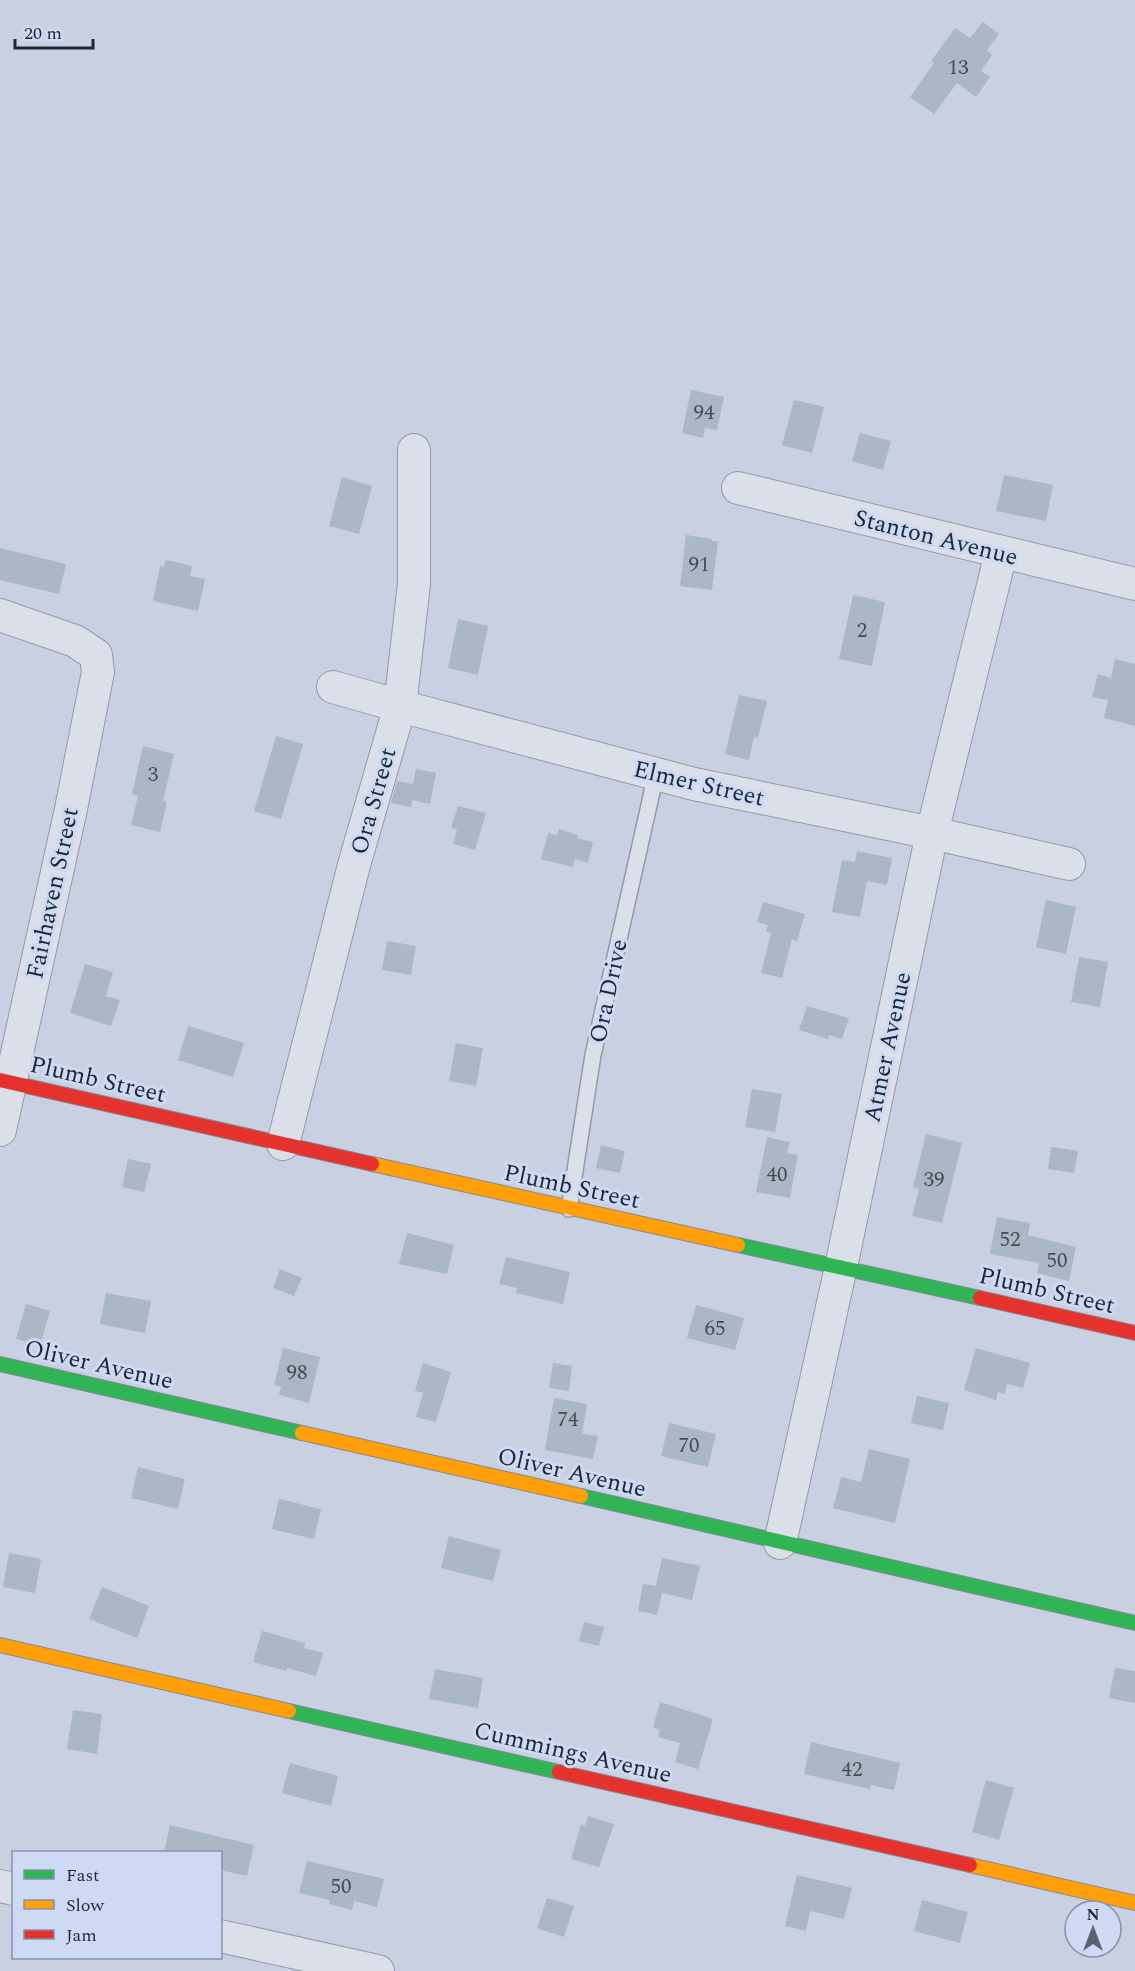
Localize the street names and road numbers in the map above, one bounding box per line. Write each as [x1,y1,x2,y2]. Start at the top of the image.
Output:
street label: Stanton Avenue [850,500,1022,576]
street label: Ora Street [342,744,406,859]
street label: Elmer Street [630,751,768,817]
street label: Fairhaven Street [17,804,89,982]
street label: Ora Drive [580,936,638,1047]
street label: Atmer Avenue [854,969,921,1126]
street label: Plumb Street [26,1047,169,1113]
street label: Plumb Street [500,1155,643,1219]
street label: Plumb Street [975,1258,1118,1324]
street label: Oliver Avenue [21,1330,177,1400]
street label: Oliver Avenue [494,1438,650,1508]
street label: Cummings Avenue [470,1713,675,1793]

